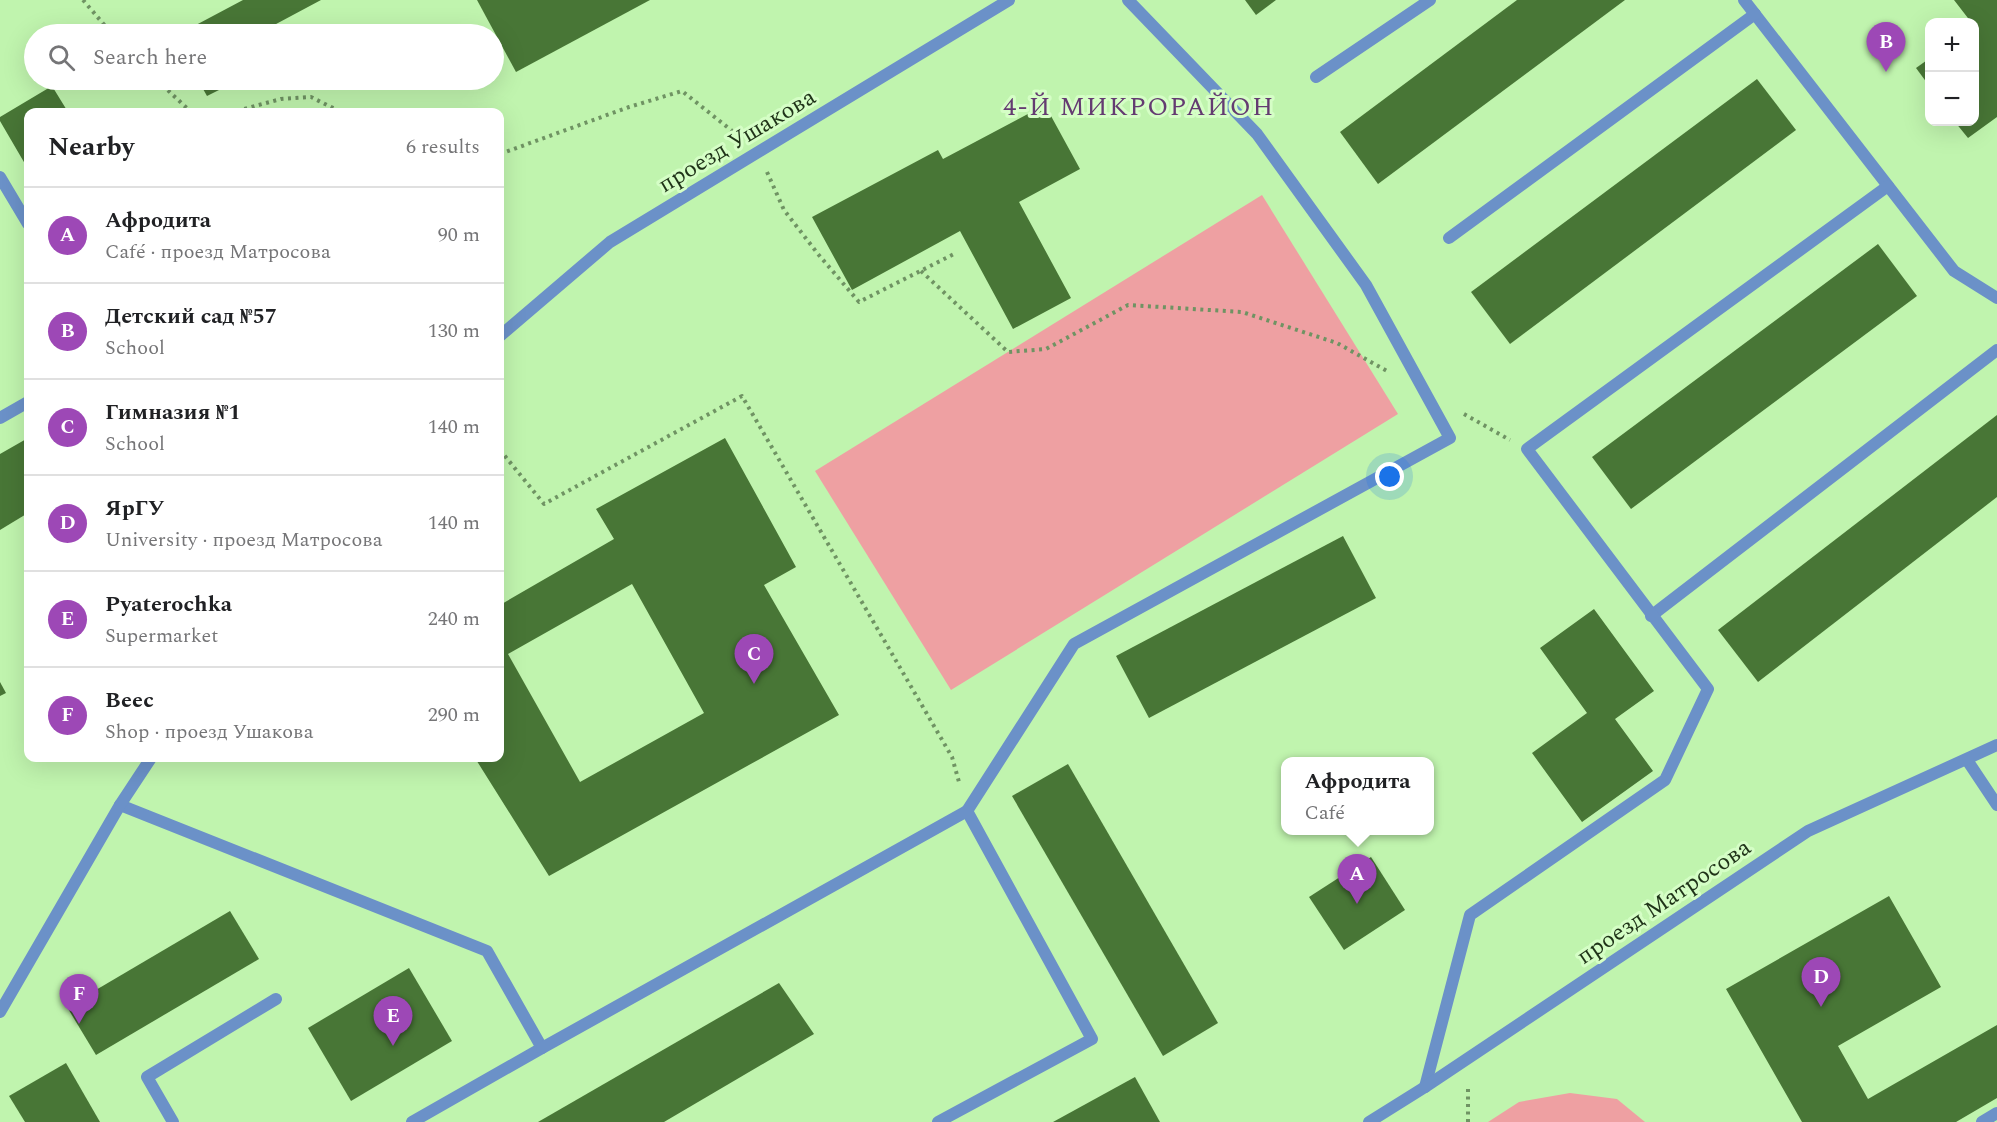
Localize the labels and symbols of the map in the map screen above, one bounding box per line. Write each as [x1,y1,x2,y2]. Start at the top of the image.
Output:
pin: B [1866,22,1906,72]
street label: проезд Ушакова [651,79,823,202]
district label: 4-Й МИКРОРАЙОН [1003,87,1275,127]
your location [1375,462,1404,491]
pin: C [734,634,774,684]
street label: проезд Матросова [1569,830,1759,974]
pin: A [1338,854,1376,904]
pin: D [1802,958,1840,1007]
pin: F [60,974,98,1024]
pin: E [374,996,412,1046]

